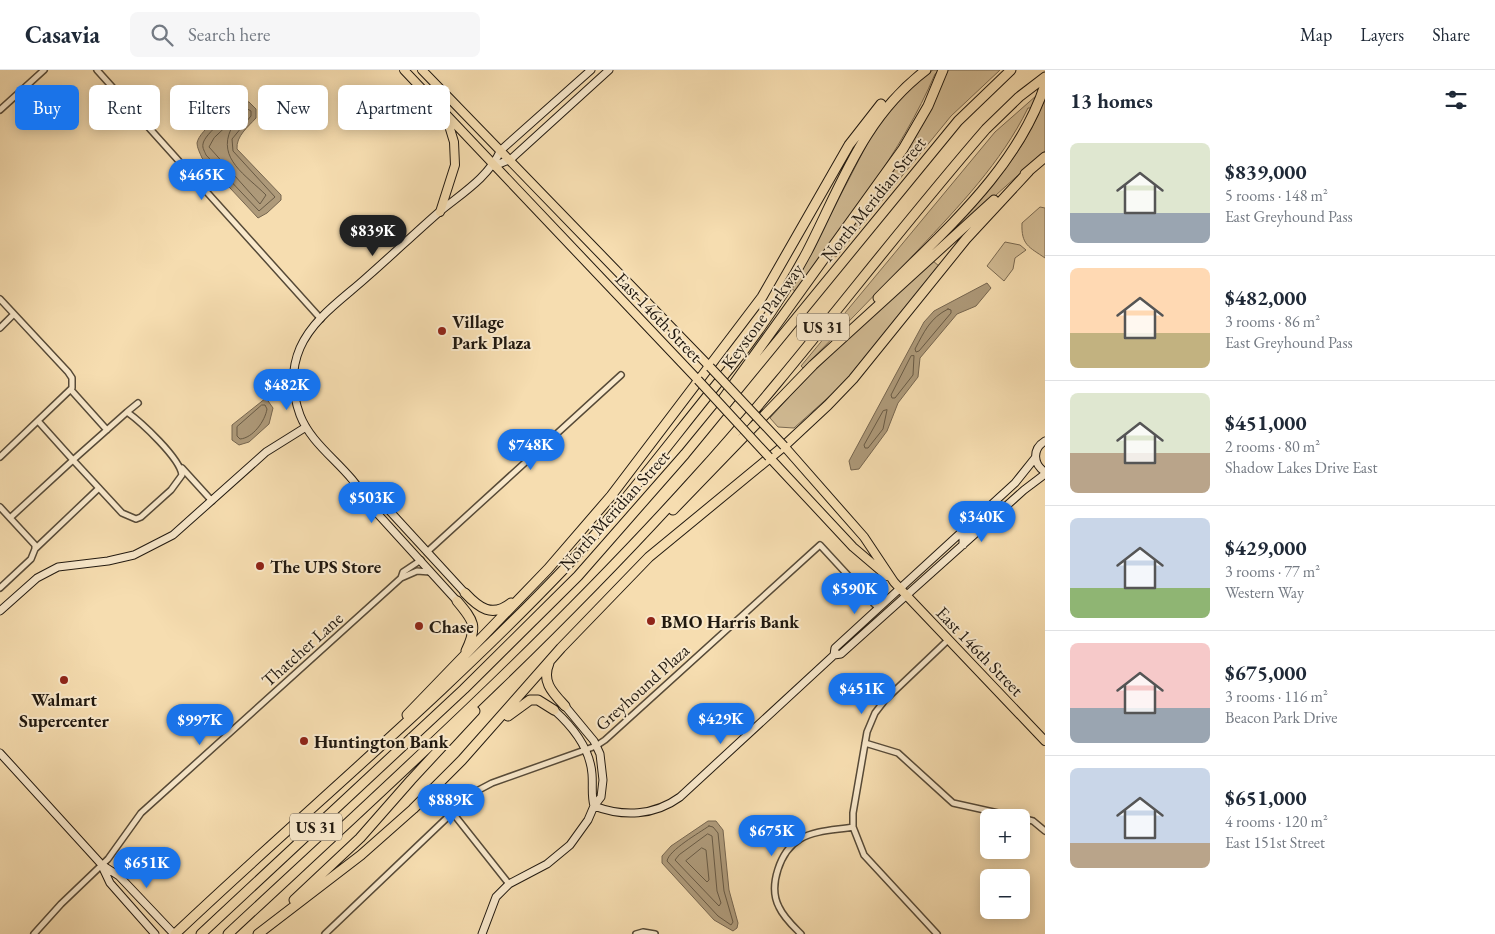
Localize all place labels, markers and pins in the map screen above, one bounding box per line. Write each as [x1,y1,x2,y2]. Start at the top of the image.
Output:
pin: $465K [167,158,237,201]
pin: $839K [338,214,408,257]
place label: Village Park Plaza [452,310,531,354]
marker: Village Park Plaza [436,325,448,337]
pin: $482K [252,368,322,411]
pin: $748K [496,428,566,471]
pin: $503K [337,482,407,524]
pin: $340K [947,500,1017,543]
place label: The UPS Store [270,555,382,578]
marker: The UPS Store [254,560,266,572]
pin: $590K [820,572,890,615]
place label: BMO Harris Bank [661,610,800,633]
place label: Chase [429,615,474,638]
marker: BMO Harris Bank [645,615,657,627]
marker: Chase [413,620,425,632]
pin: $451K [827,672,897,715]
marker: Walmart Supercenter [58,674,70,686]
place label: Walmart Supercenter [19,688,109,732]
pin: $429K [686,702,756,745]
pin: $997K [165,704,235,746]
place label: Huntington Bank [314,730,450,753]
marker: Huntington Bank [298,735,310,747]
pin: $889K [416,784,486,826]
pin: $675K [737,814,807,857]
pin: $651K [112,846,182,889]

